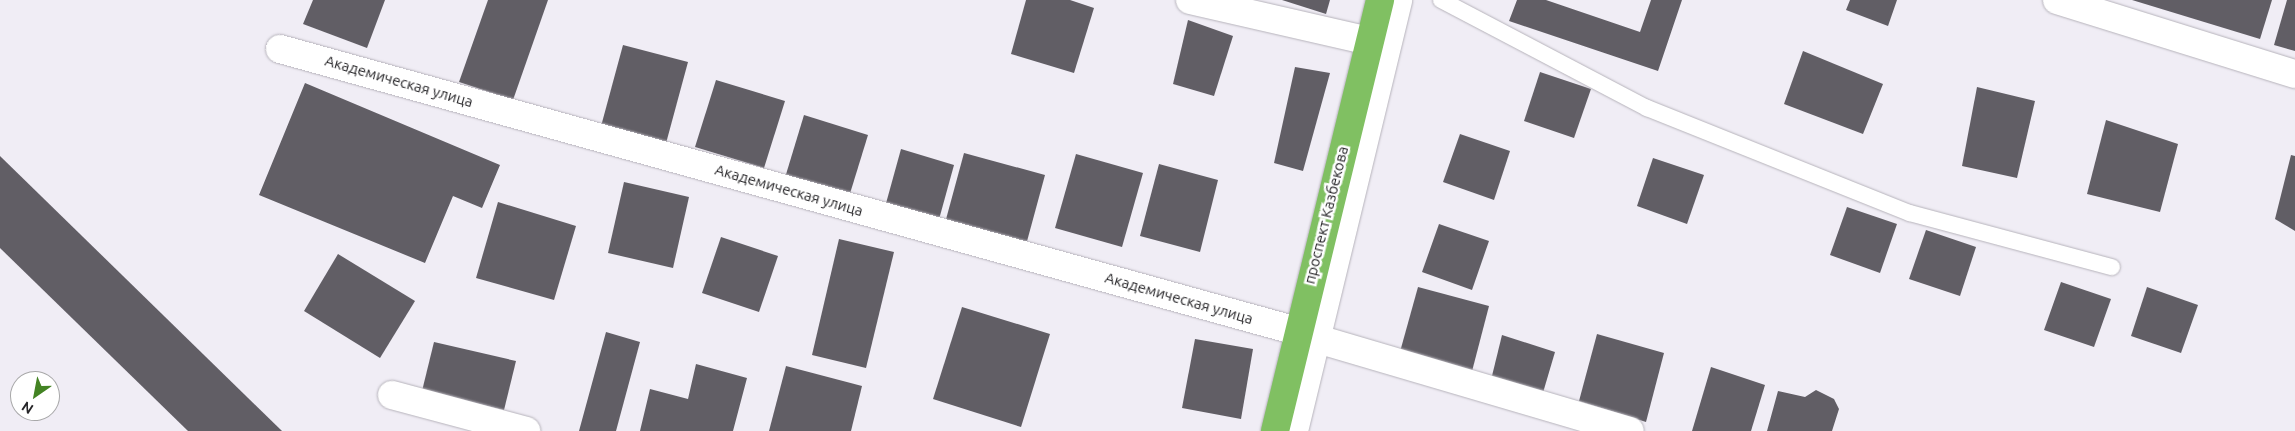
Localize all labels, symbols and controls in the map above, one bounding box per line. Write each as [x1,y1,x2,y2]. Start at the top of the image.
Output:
street label: Академическая улица [323,51,475,111]
street label: проспект Казбекова [1300,144,1352,286]
street label: Академическая улица [713,160,865,220]
street label: Академическая улица [1103,268,1255,328]
north arrow [10,371,60,421]
text: N [19,398,36,417]

